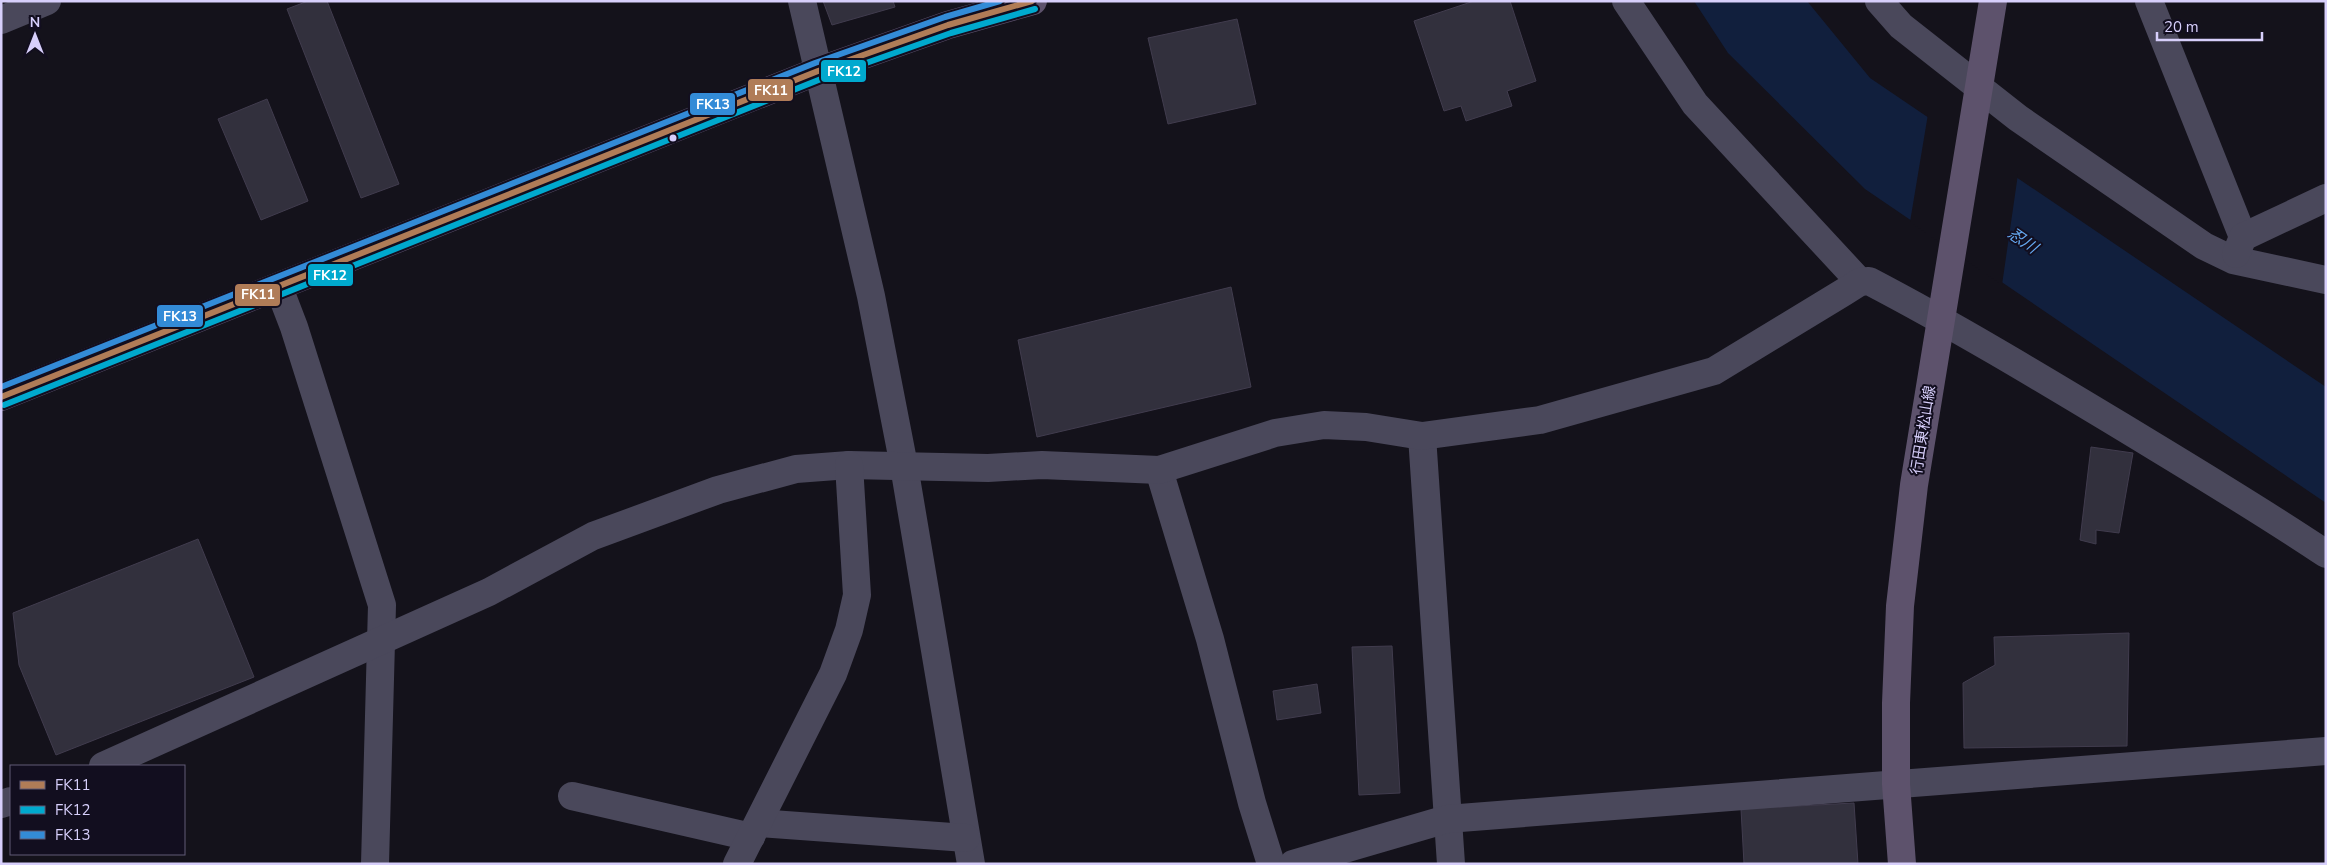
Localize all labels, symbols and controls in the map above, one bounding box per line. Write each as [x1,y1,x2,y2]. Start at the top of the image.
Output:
north arrow [10,10,60,60]
scale bar [2157,10,2262,42]
text: N [30,13,40,32]
text: 20 m [2164,17,2199,37]
line badge: FK12 [820,59,867,83]
text: FK12 [827,62,861,81]
line badge: FK11 [747,78,794,102]
text: FK11 [754,81,788,100]
line badge: FK13 [689,92,736,116]
text: FK13 [696,95,730,114]
unlabelled marker [668,133,678,143]
water label: 忍川 [2003,223,2044,260]
line badge: FK12 [307,263,354,287]
text: FK12 [313,266,347,285]
line badge: FK11 [234,283,281,307]
text: FK11 [241,285,275,304]
line badge: FK13 [156,304,204,328]
text: FK13 [163,307,197,326]
street label: 行田東松山線 [1906,384,1940,476]
legend [10,765,185,855]
text: FK11 [55,775,91,795]
text: FK12 [55,800,91,820]
text: FK13 [55,825,91,845]

